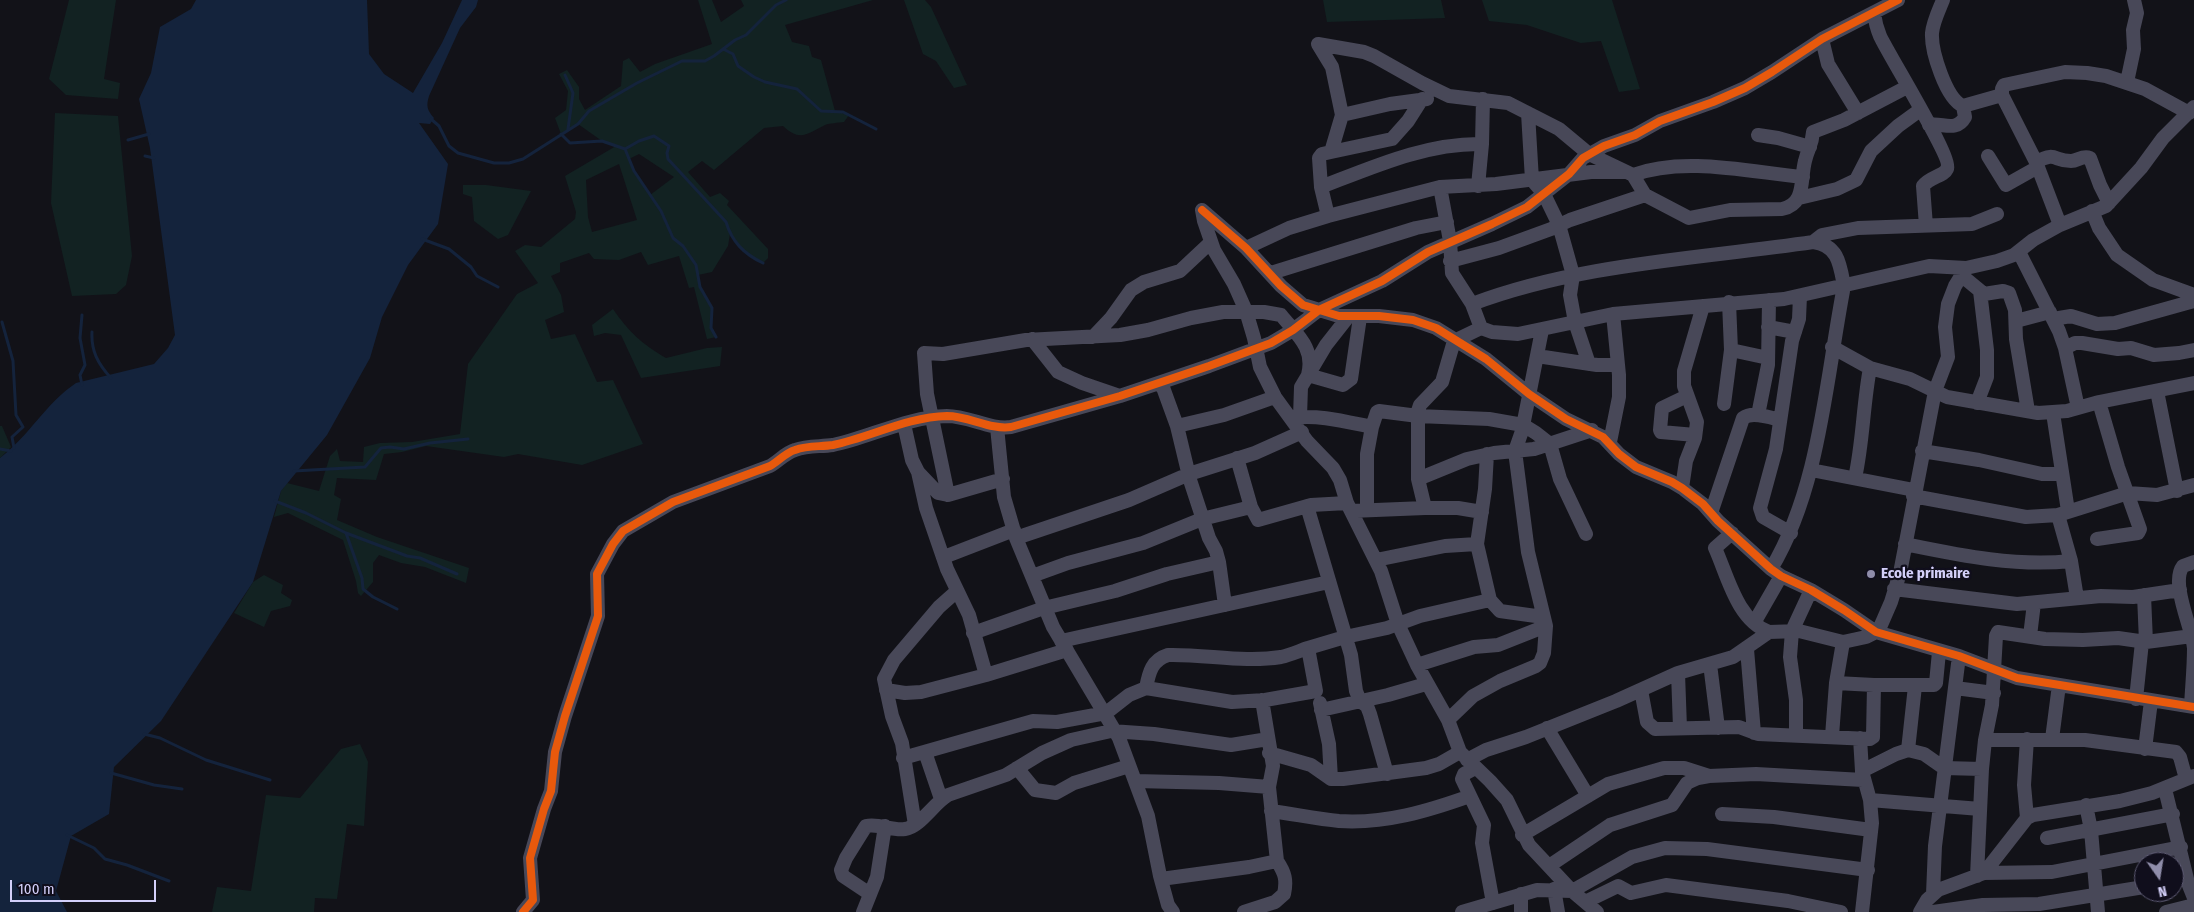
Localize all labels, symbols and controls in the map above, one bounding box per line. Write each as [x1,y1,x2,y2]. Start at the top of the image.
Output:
place label: Ecole primaire [1881,565,1970,583]
marker: Ecole primaire [1865,568,1877,580]
north arrow [2134,852,2184,902]
scale bar [12,870,159,902]
text: 100 m [18,880,55,898]
text: N [2156,882,2168,900]

